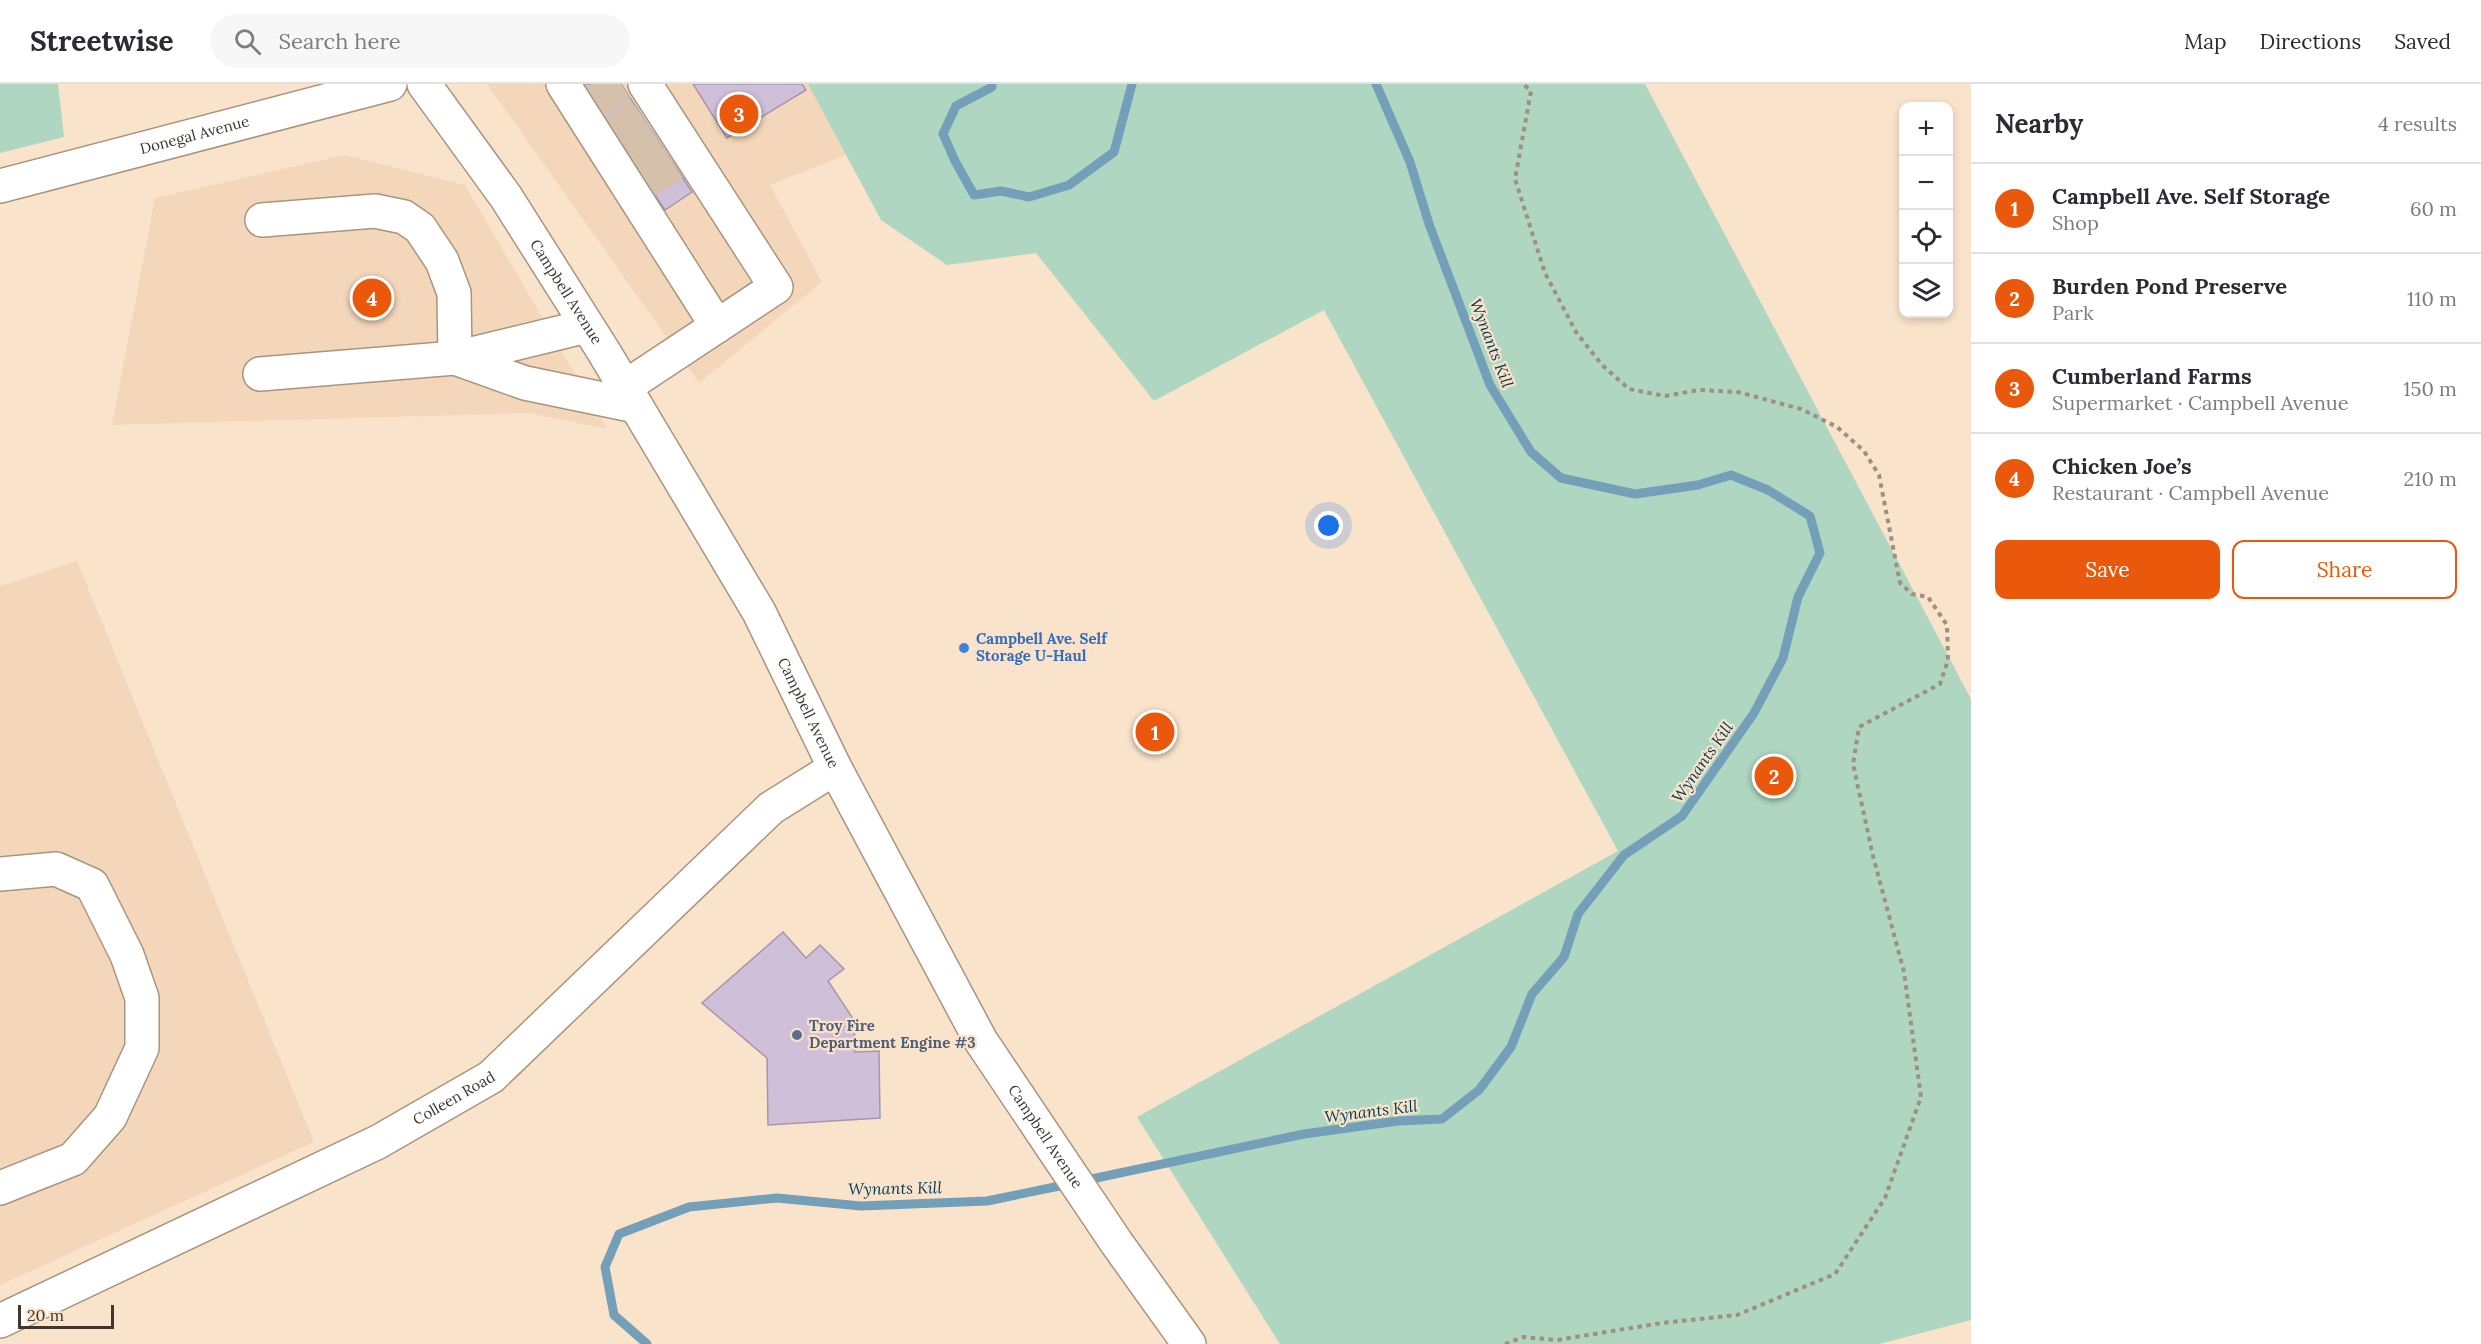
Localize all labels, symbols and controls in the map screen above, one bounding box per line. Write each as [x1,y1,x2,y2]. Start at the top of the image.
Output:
search box [210,14,630,68]
text: Streetwise [30,23,174,59]
icon: search [231,25,264,58]
text: Search here [279,27,401,55]
text: Map [2184,28,2227,55]
text: Directions [2260,28,2361,55]
text: Saved [2394,28,2451,55]
pin: 3 [720,92,758,136]
map controls [1899,102,1953,318]
button: + [1899,102,1953,156]
text: Nearby [1995,107,2083,140]
street label: Donegal Avenue [138,111,251,158]
text: 4 results [2378,111,2457,136]
button: − [1899,156,1953,210]
text: Campbell Ave. Self Storage [2052,182,2330,210]
text: 1 [2010,196,2019,221]
text: 60 m [2410,196,2457,221]
button: locate [1899,210,1953,264]
text: Shop [2052,210,2099,235]
street label: Campbell Avenue [526,236,607,348]
button: layers [1899,264,1953,318]
text: Burden Pond Preserve [2052,272,2287,300]
pin: 4 [352,276,392,320]
text: 2 [2009,286,2020,311]
text: 110 m [2407,286,2457,311]
water label: Wynants Kill [1466,296,1518,391]
text: Park [2052,300,2094,325]
text: Cumberland Farms [2052,362,2252,390]
text: 3 [2009,376,2020,401]
text: 150 m [2403,376,2457,401]
text: Supermarket · Campbell Avenue [2052,390,2349,415]
text: Chicken Joe’s [2052,452,2192,480]
text: 4 [2009,466,2020,491]
text: 210 m [2403,466,2457,491]
text: Restaurant · Campbell Avenue [2052,480,2329,505]
your location [1314,511,1343,540]
button: Save [1995,540,2220,599]
button: Share [2232,540,2457,599]
place label: Campbell Ave. Self Storage U-Haul [976,629,1108,665]
marker: Campbell Ave. Self Storage U-Haul [957,641,971,655]
street label: Campbell Avenue [774,654,844,771]
pin: 1 [1136,710,1174,754]
water label: Wynants Kill [1667,718,1737,806]
pin: 2 [1754,754,1794,798]
place label: Troy Fire Department Engine #3 [809,1016,976,1052]
marker: Troy Fire Department Engine #3 [790,1028,804,1042]
street label: Colleen Road [409,1067,498,1129]
street label: Campbell Avenue [1004,1081,1087,1192]
water label: Wynants Kill [1323,1095,1419,1127]
water label: Wynants Kill [848,1177,942,1199]
scale bar [18,1302,114,1330]
text: 20 m [27,1305,64,1325]

